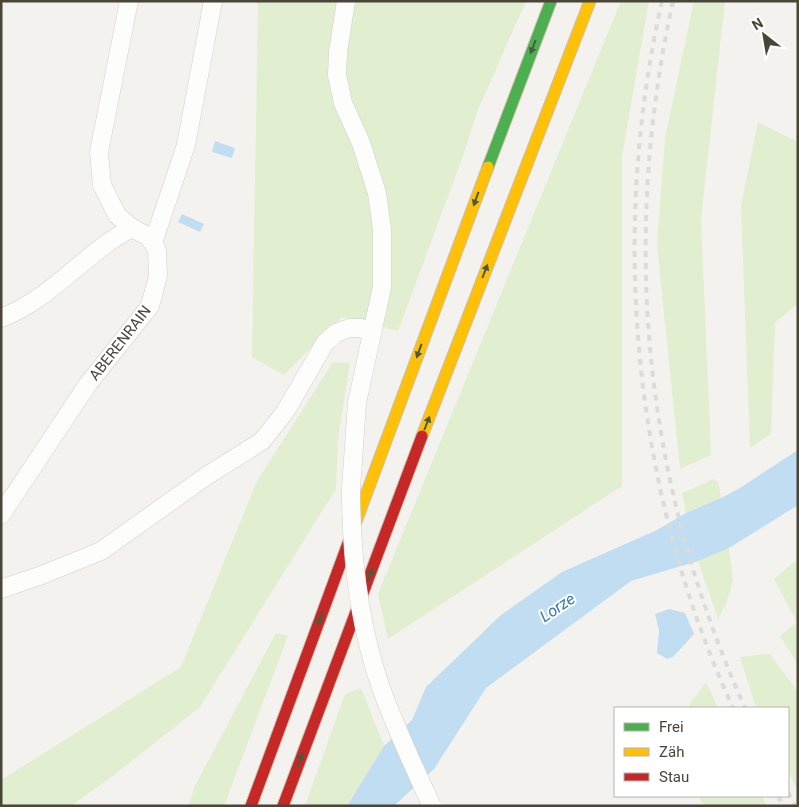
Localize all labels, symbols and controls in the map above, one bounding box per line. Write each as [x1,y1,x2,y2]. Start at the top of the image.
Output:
north arrow [739,10,789,60]
text: N [749,14,766,33]
one-way arrow [529,39,536,54]
one-way arrow [472,191,479,206]
one-way arrow [482,264,489,279]
street label: ABERENRAIN [85,302,155,384]
one-way arrow [415,344,423,359]
one-way arrow [424,416,431,431]
one-way arrow [367,568,374,583]
water label: Lorze [536,589,578,626]
one-way arrow [316,611,324,626]
legend [614,707,789,797]
text: Frei [659,718,684,736]
text: Zäh [659,743,684,761]
one-way arrow [296,752,304,767]
text: Stau [659,768,689,786]

